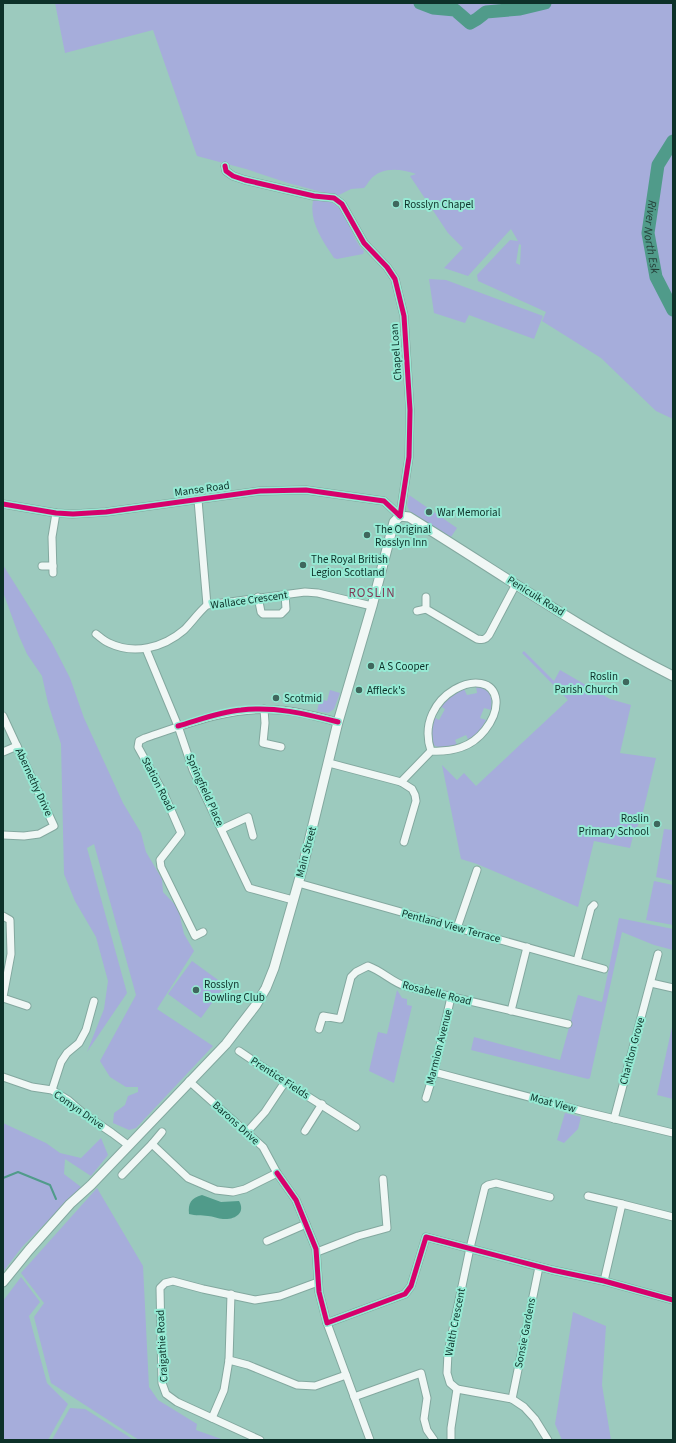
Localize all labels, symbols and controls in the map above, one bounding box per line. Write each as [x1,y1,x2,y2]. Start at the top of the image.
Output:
place label: Rosslyn Chapel [404,197,474,212]
marker: Rosslyn Chapel [391,199,401,209]
water label: River North Esk [639,199,664,275]
street label: Chapel Loan [387,323,405,381]
street label: Manse Road [174,478,230,500]
place label: War Memorial [437,505,501,520]
marker: War Memorial [424,507,434,517]
place label: The Original Rosslyn Inn [375,522,431,550]
marker: The Original Rosslyn Inn [362,530,372,540]
place label: The Royal British Legion Scotland [311,552,388,580]
marker: The Royal British Legion Scotland [298,560,308,570]
street label: Penicuik Road [504,572,568,620]
district label: ROSLIN [348,584,396,602]
street label: Wallace Crescent [210,587,289,613]
place label: A S Cooper [379,659,429,674]
marker: A S Cooper [366,661,376,671]
place label: Roslin Parish Church [554,669,618,697]
marker: Roslin Parish Church [621,677,631,687]
place label: Affleck's [367,683,405,698]
marker: Affleck's [354,685,364,695]
place label: Scotmid [284,691,322,706]
marker: Scotmid [271,693,281,703]
street label: Abernethy Drive [12,745,57,819]
street label: Springfield Place [182,752,228,829]
street label: Station Road [138,754,178,814]
place label: Roslin Primary School [579,811,649,839]
marker: Roslin Primary School [652,819,662,829]
street label: Main Street [292,825,320,879]
street label: Pentland View Terrace [400,906,503,947]
place label: Rosslyn Bowling Club [204,977,265,1005]
street label: Rosabelle Road [401,977,473,1009]
marker: Rosslyn Bowling Club [191,985,201,995]
street label: Marmion Avenue [422,1007,456,1086]
street label: Charlton Grove [616,1015,648,1086]
street label: Prentice Fields [248,1053,313,1103]
street label: Comyn Drive [51,1087,108,1133]
street label: Moat View [528,1090,578,1116]
street label: Barons Drive [209,1098,263,1148]
street label: Walth Crescent [441,1287,469,1357]
street label: Sonsie Gardens [511,1296,539,1369]
street label: Craigathie Road [153,1309,171,1383]

